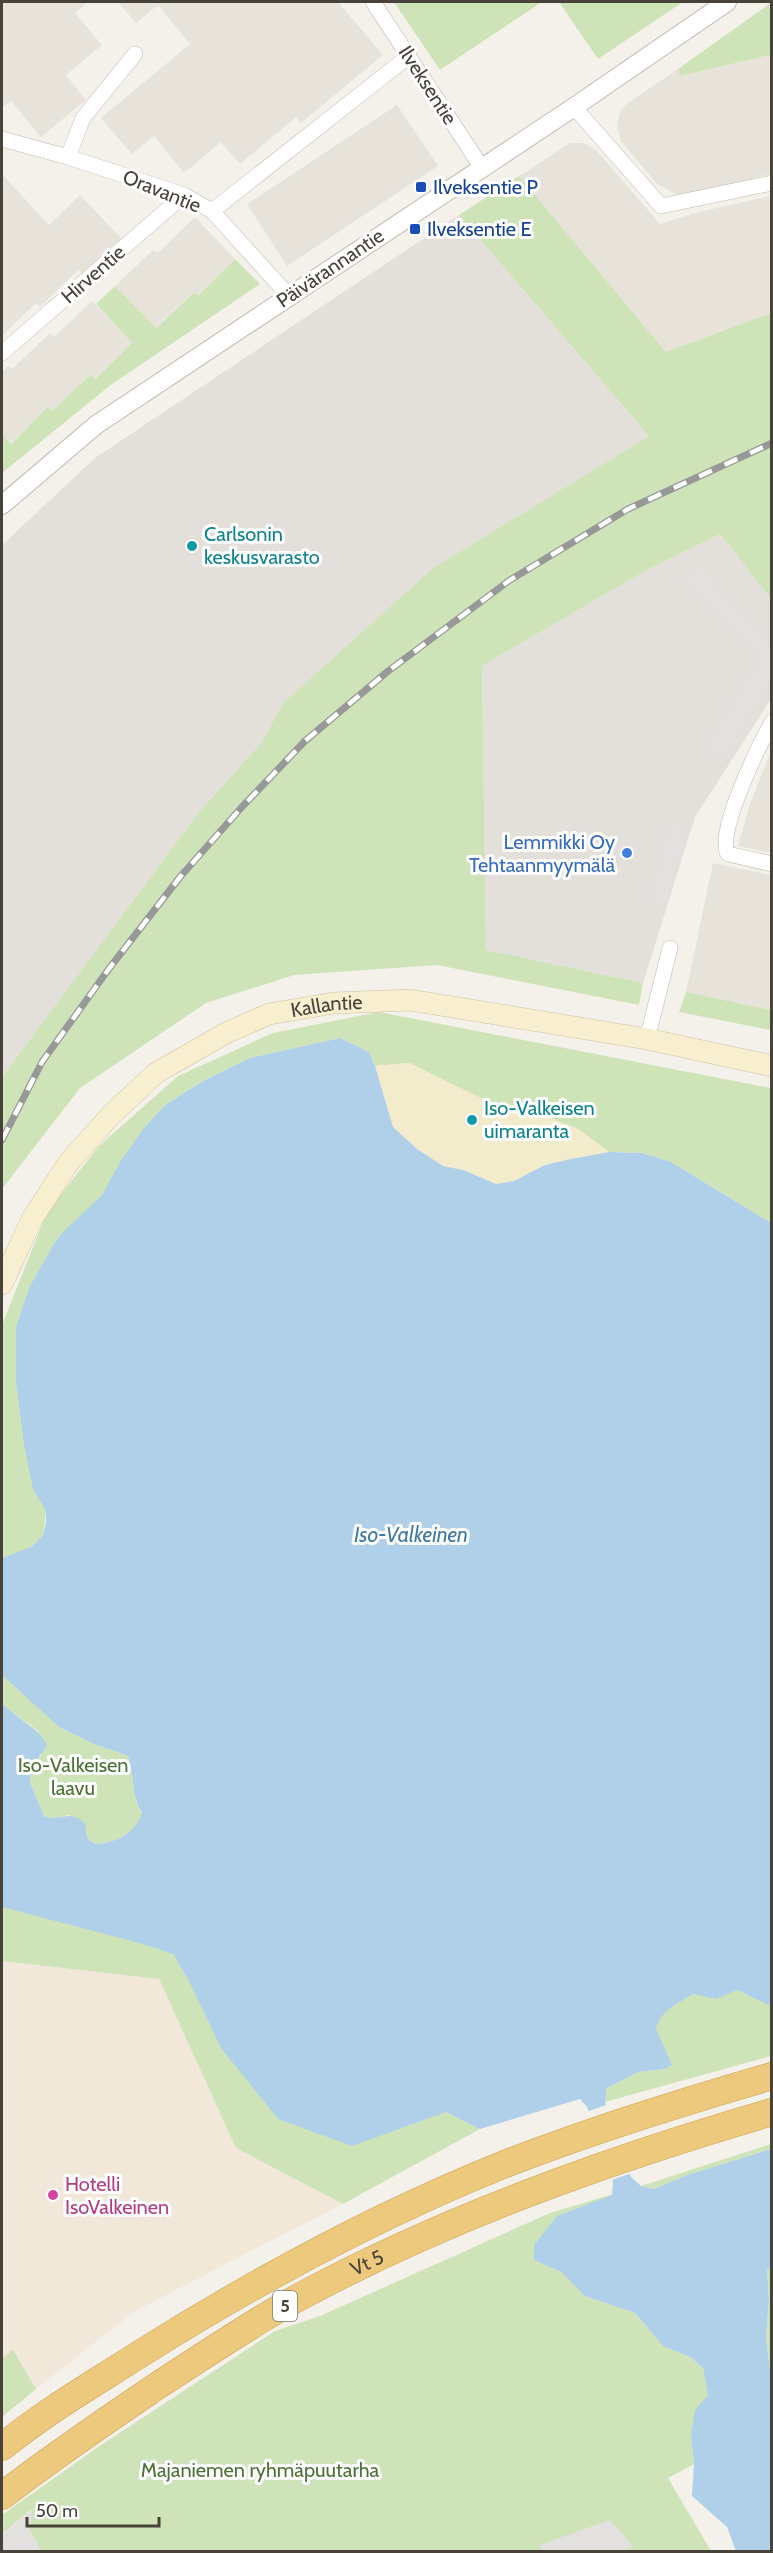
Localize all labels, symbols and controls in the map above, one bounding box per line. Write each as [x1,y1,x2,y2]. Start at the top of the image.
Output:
street label: Ilveksentie [394,41,462,129]
street label: Oravantie [119,164,205,218]
place label: Ilveksentie P [433,175,538,199]
marker: Ilveksentie P [414,180,428,194]
place label: Ilveksentie E [427,217,532,241]
marker: Ilveksentie E [408,222,422,236]
street label: Päivärannantie [272,223,388,313]
street label: Hirventie [56,240,130,308]
place label: Carlsonin keskusvarasto [204,522,320,569]
marker: Carlsonin keskusvarasto [185,539,199,553]
place label: Lemmikki Oy Tehtaanmyymälä [469,830,615,877]
marker: Lemmikki Oy Tehtaanmyymälä [620,846,634,860]
street label: Kallantie [289,990,363,1022]
place label: Iso-Valkeisen uimaranta [484,1096,595,1143]
marker: Iso-Valkeisen uimaranta [465,1113,479,1127]
water label: Iso-Valkeinen [354,1522,468,1547]
park label: Iso-Valkeisen laavu [18,1753,128,1800]
place label: Hotelli IsoValkeinen [65,2172,169,2219]
marker: Hotelli IsoValkeinen [46,2188,60,2202]
street label: Vt 5 [346,2244,388,2281]
road number: 5 [273,2291,297,2321]
park label: Majaniemen ryhmäpuutarha [141,2458,380,2482]
scale bar [27,2490,159,2528]
text: 50 m [36,2500,78,2522]

